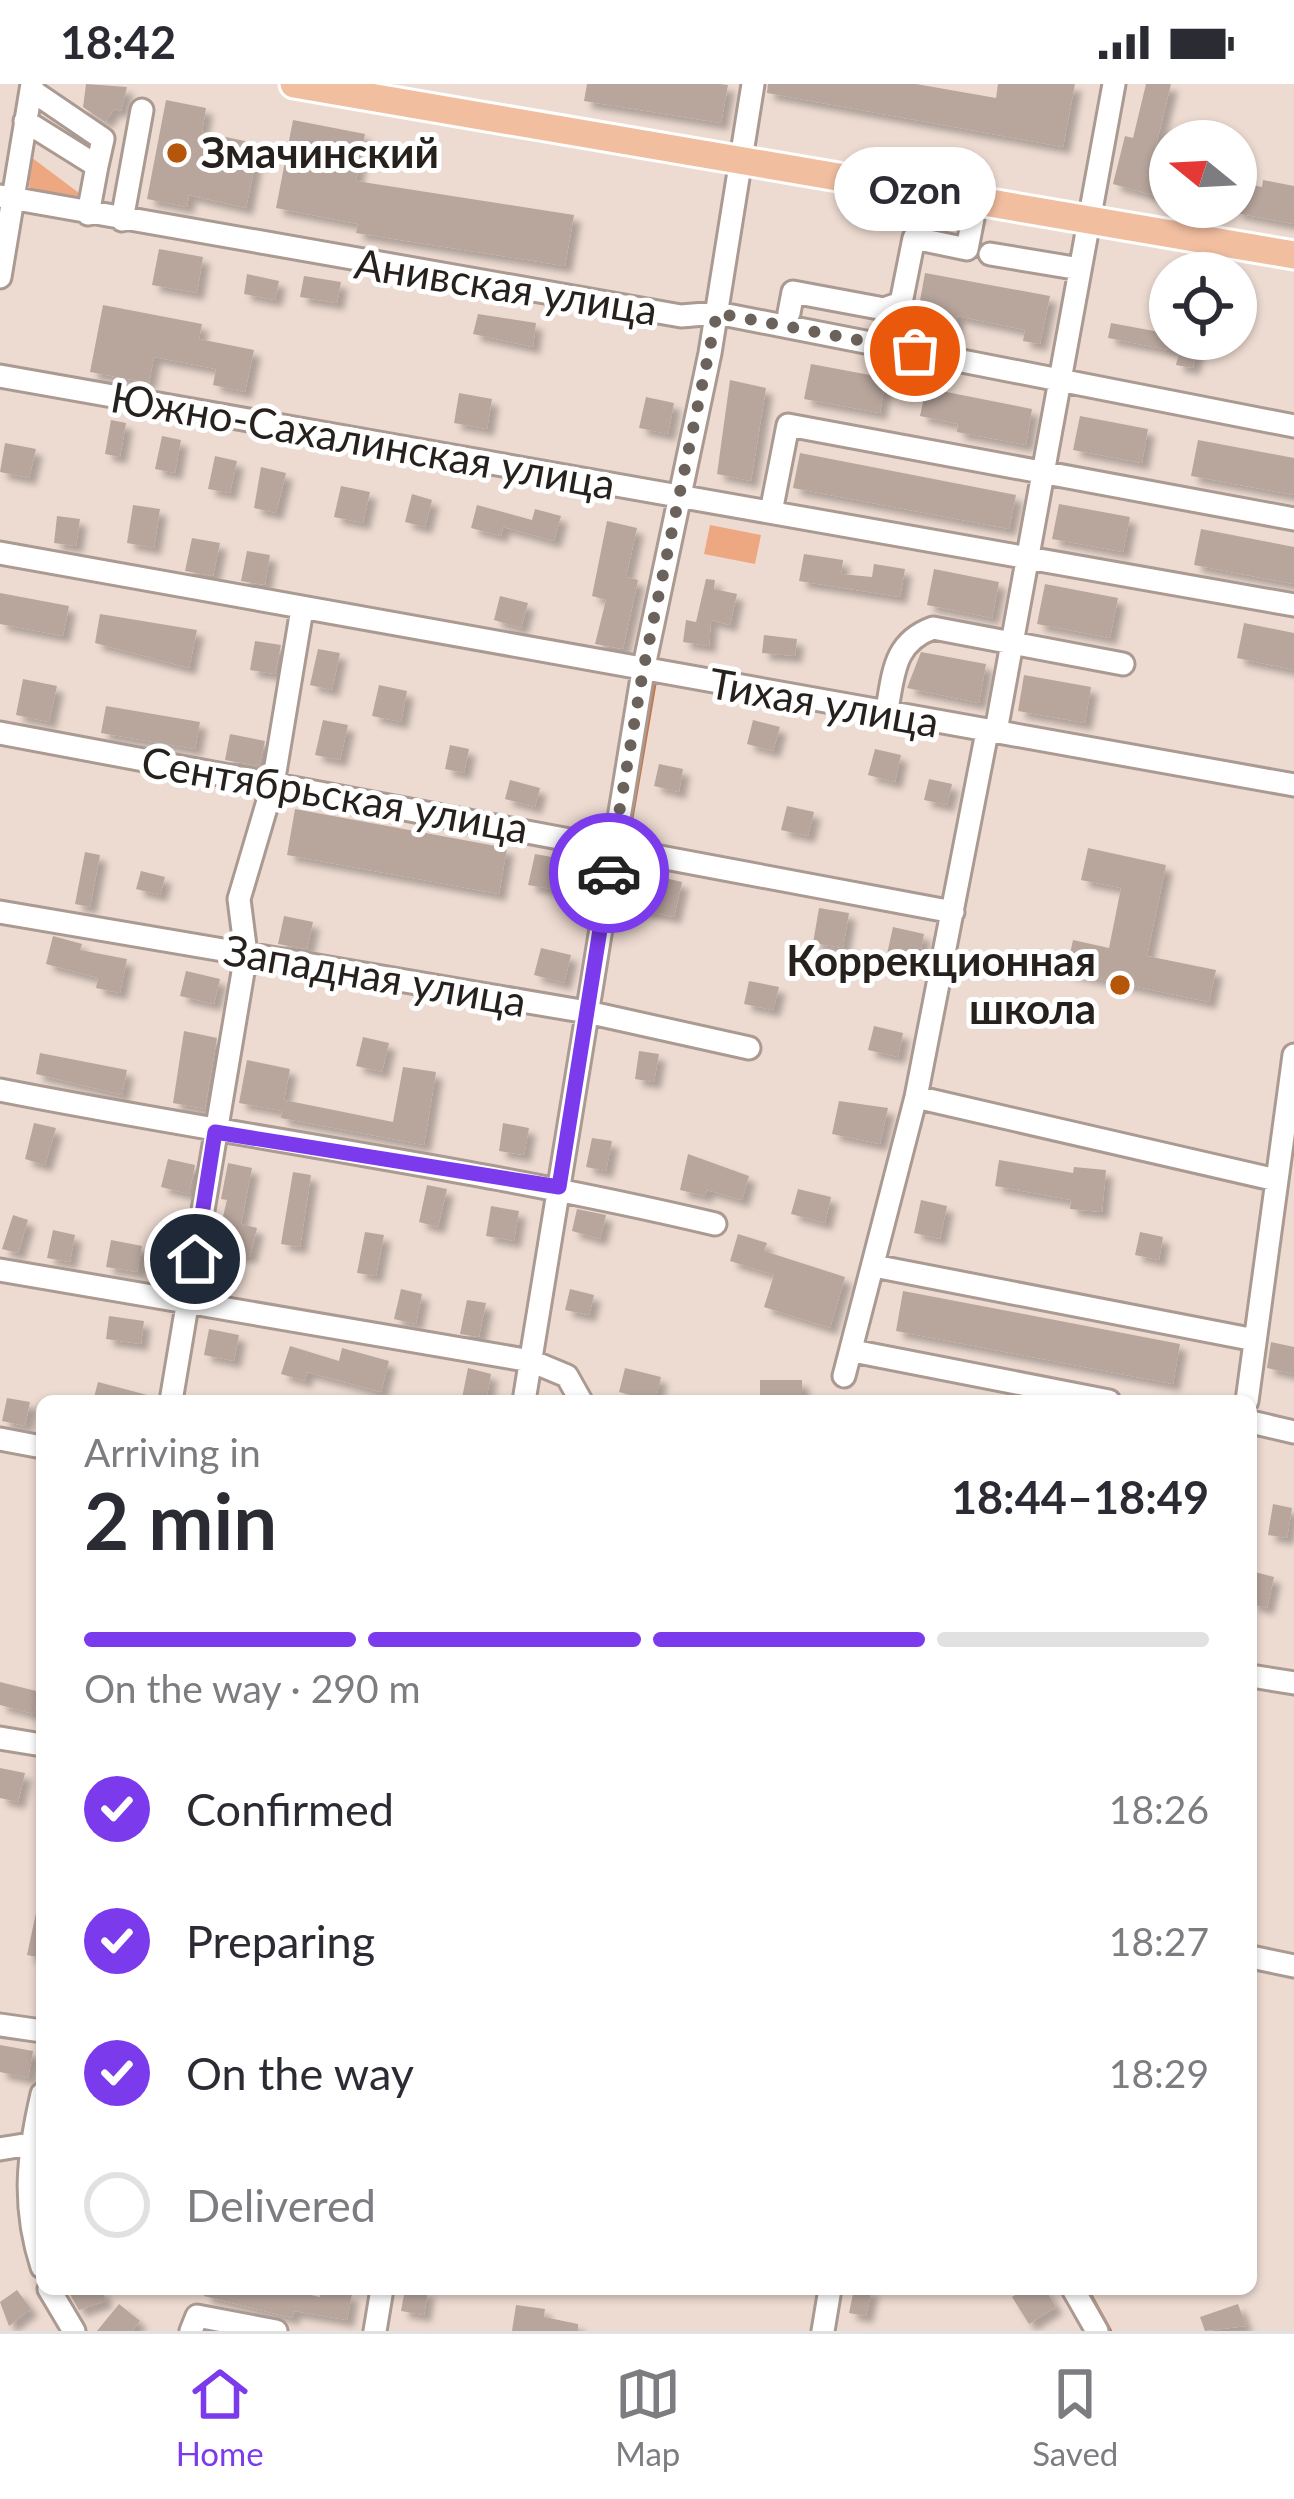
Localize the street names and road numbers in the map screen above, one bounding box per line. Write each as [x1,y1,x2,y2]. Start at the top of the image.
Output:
street label: Анивская улица [351,237,661,335]
street label: Южно-Сахалинская улица [107,371,619,509]
street label: Тихая улица [705,657,943,747]
street label: Сентябрьская улица [138,735,532,853]
street label: Западная улица [220,924,530,1026]

